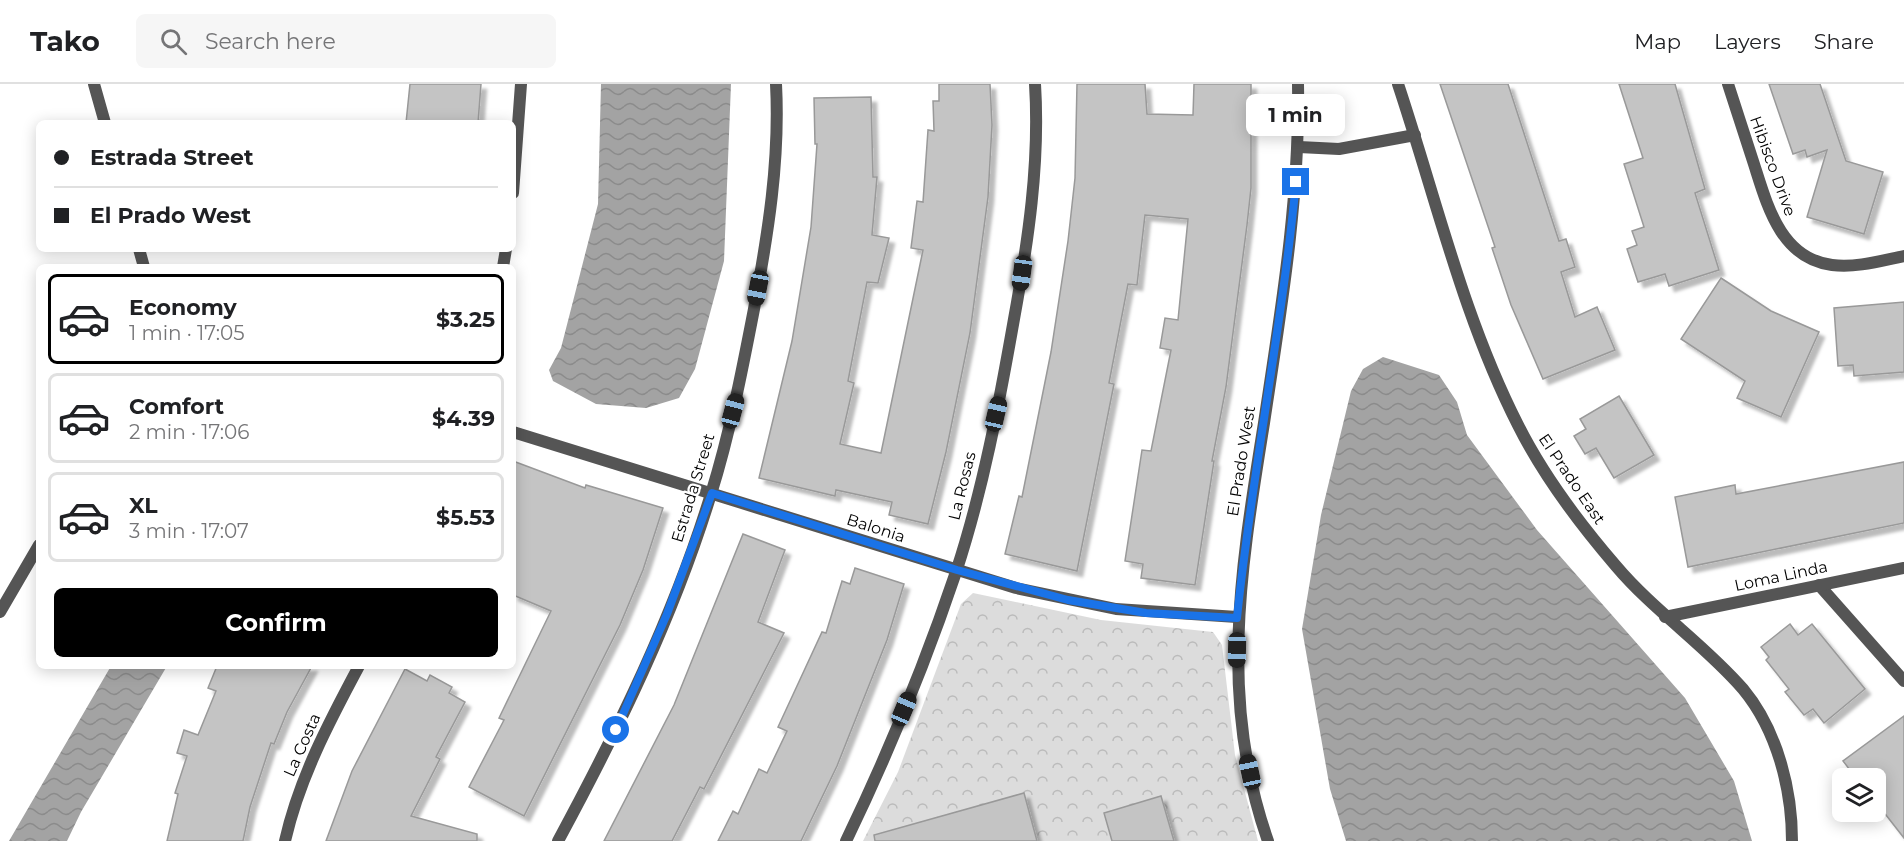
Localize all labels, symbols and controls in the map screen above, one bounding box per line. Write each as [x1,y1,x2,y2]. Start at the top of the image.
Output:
search box [136,14,556,68]
text: Tako [30,24,100,58]
icon: search [157,25,190,58]
text: Search here [205,28,336,55]
text: Map [1634,29,1681,54]
text: Layers [1714,29,1781,54]
text: Share [1814,29,1874,54]
callout: 1 min [1246,95,1346,137]
text: 1 min [1268,103,1323,127]
street label: Hibisco Drive [1746,113,1800,219]
text: Estrada Street [90,144,253,171]
route end [1282,168,1309,195]
text: El Prado West [90,202,251,229]
car [1011,254,1033,292]
car [746,269,770,307]
icon: car [57,292,111,346]
text: Economy [129,294,237,321]
text: $3.25 [436,306,495,333]
text: 1 min · 17:05 [129,321,245,345]
icon: car [57,391,111,445]
car [720,391,746,431]
text: Comfort [129,393,224,420]
car [983,394,1009,434]
street label: El Prado West [1223,404,1259,518]
text: $4.39 [432,405,495,432]
text: 2 min · 17:06 [129,420,250,444]
street label: El Prado East [1535,430,1609,528]
street label: Estrada Street [667,431,719,545]
street label: La Rosas [944,450,980,522]
icon: car [57,490,111,544]
text: XL [129,492,158,519]
text: $5.53 [436,504,495,531]
street label: Balonia [844,510,908,546]
text: 3 min · 17:07 [129,519,249,543]
street label: Loma Linda [1733,557,1829,595]
button: Confirm [54,588,498,657]
car [1228,632,1246,668]
car [889,689,919,729]
street label: La Costa [280,710,324,780]
route start [602,716,629,743]
car [1237,753,1263,791]
map controls [1832,768,1886,822]
button: layers [1832,768,1886,822]

